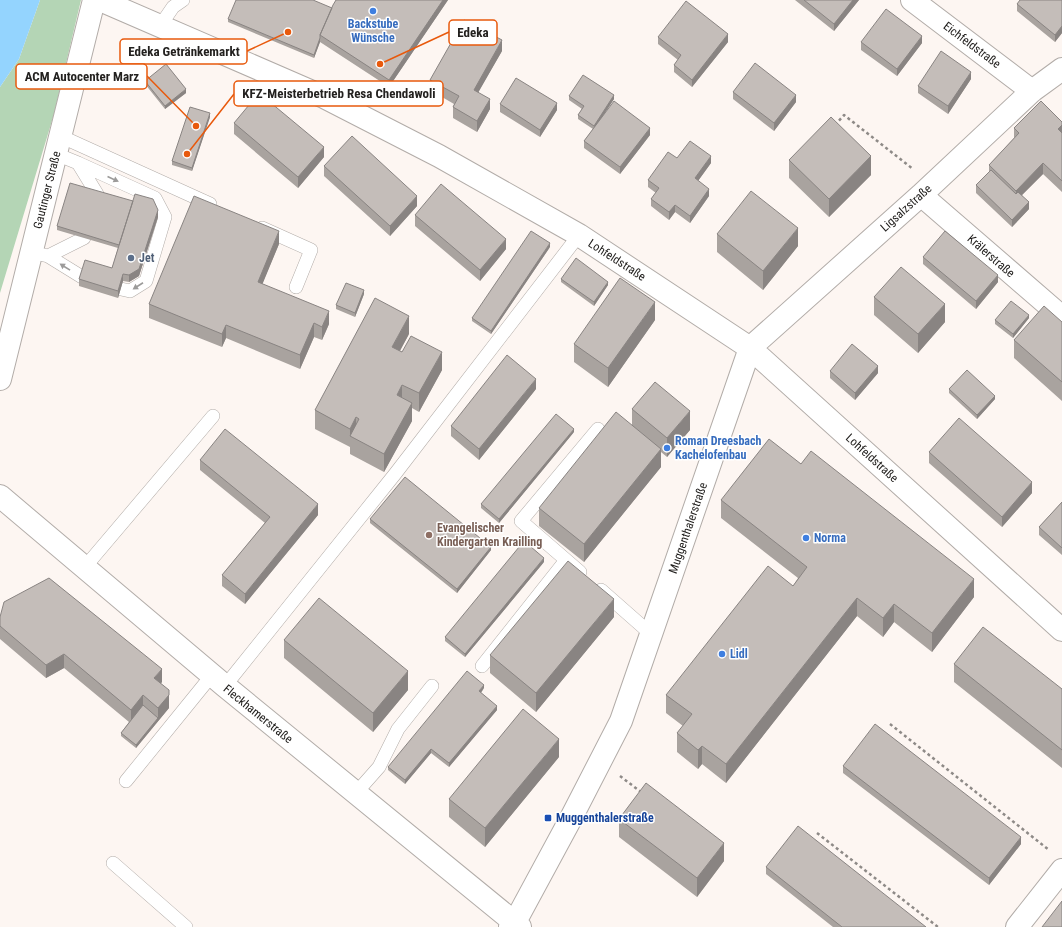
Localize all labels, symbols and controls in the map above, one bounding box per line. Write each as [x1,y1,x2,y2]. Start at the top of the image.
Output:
marker: Backstube Wünsche [368,6,378,16]
place label: Backstube Wünsche [348,17,398,45]
street label: Eichfeldstraße [941,19,1004,71]
callout: Edeka [449,20,497,45]
text: Edeka [457,25,489,40]
callout: Edeka Getränkemarkt [120,39,247,64]
text: Edeka Getränkemarkt [128,44,240,59]
callout: ACM Autocenter Marz [16,64,147,89]
text: ACM Autocenter Marz [25,69,139,84]
callout: KFZ-Meisterbetrieb Resa Chendawoli [234,81,443,106]
text: KFZ-Meisterbetrieb Resa Chendawoli [242,86,436,101]
street label: Gautinger Straße [31,149,64,230]
one-way arrow [108,176,119,182]
street label: Ligsalzstraße [878,181,935,235]
street label: Krälerstraße [965,232,1018,280]
street label: Lohfeldstraße [586,236,649,284]
place label: Jet [139,251,155,265]
marker: Jet [126,253,136,263]
one-way arrow [59,263,71,270]
one-way arrow [132,283,144,290]
street label: Lohfeldstraße [843,431,901,485]
place label: Roman Dreesbach Kachelofenbau [675,434,762,462]
marker: Roman Dreesbach Kachelofenbau [662,443,672,453]
street label: Muggenthalerstraße [666,480,710,575]
place label: Evangelischer Kindergarten Krailling [437,521,542,549]
marker: Evangelischer Kindergarten Krailling [424,530,434,540]
place label: Norma [814,531,846,545]
marker: Norma [801,533,811,543]
place label: Lidl [730,647,748,661]
marker: Lidl [717,649,727,659]
street label: Fleckhamerstraße [221,682,296,746]
place label: Muggenthalerstraße [556,811,654,825]
marker: Muggenthalerstraße [543,813,553,823]

